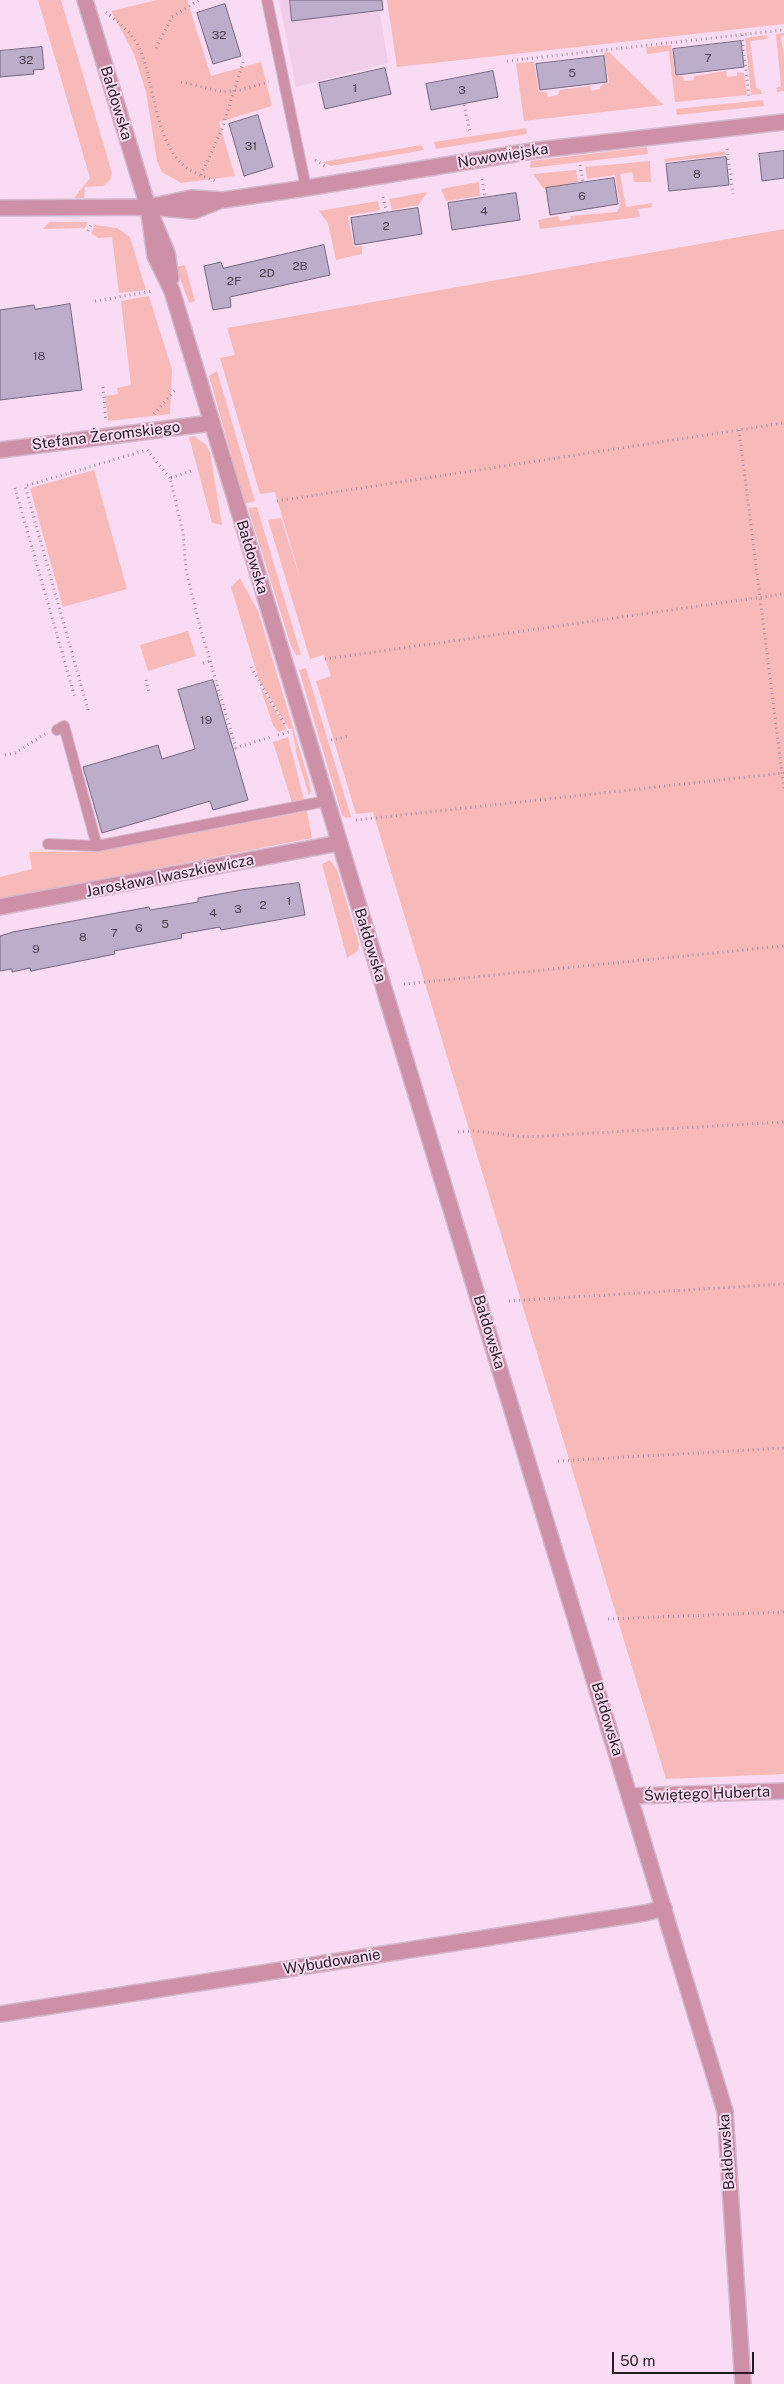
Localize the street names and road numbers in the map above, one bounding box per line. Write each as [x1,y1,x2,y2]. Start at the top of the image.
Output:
street label: Bałdowska [96,64,136,142]
street label: Nowowiejska [456,140,550,172]
street label: Stefana Żeromskiego [31,418,181,454]
street label: Bałdowska [232,518,272,596]
street label: Jarosława Iwaszkiewicza [85,851,255,901]
street label: Bałdowska [350,906,390,984]
street label: Bałdowska [469,1293,509,1371]
street label: Bałdowska [587,1680,627,1758]
street label: Świętego Huberta [643,1783,771,1805]
street label: Wybudowanie [282,1945,382,1979]
street label: Bałdowska [715,2113,739,2191]

